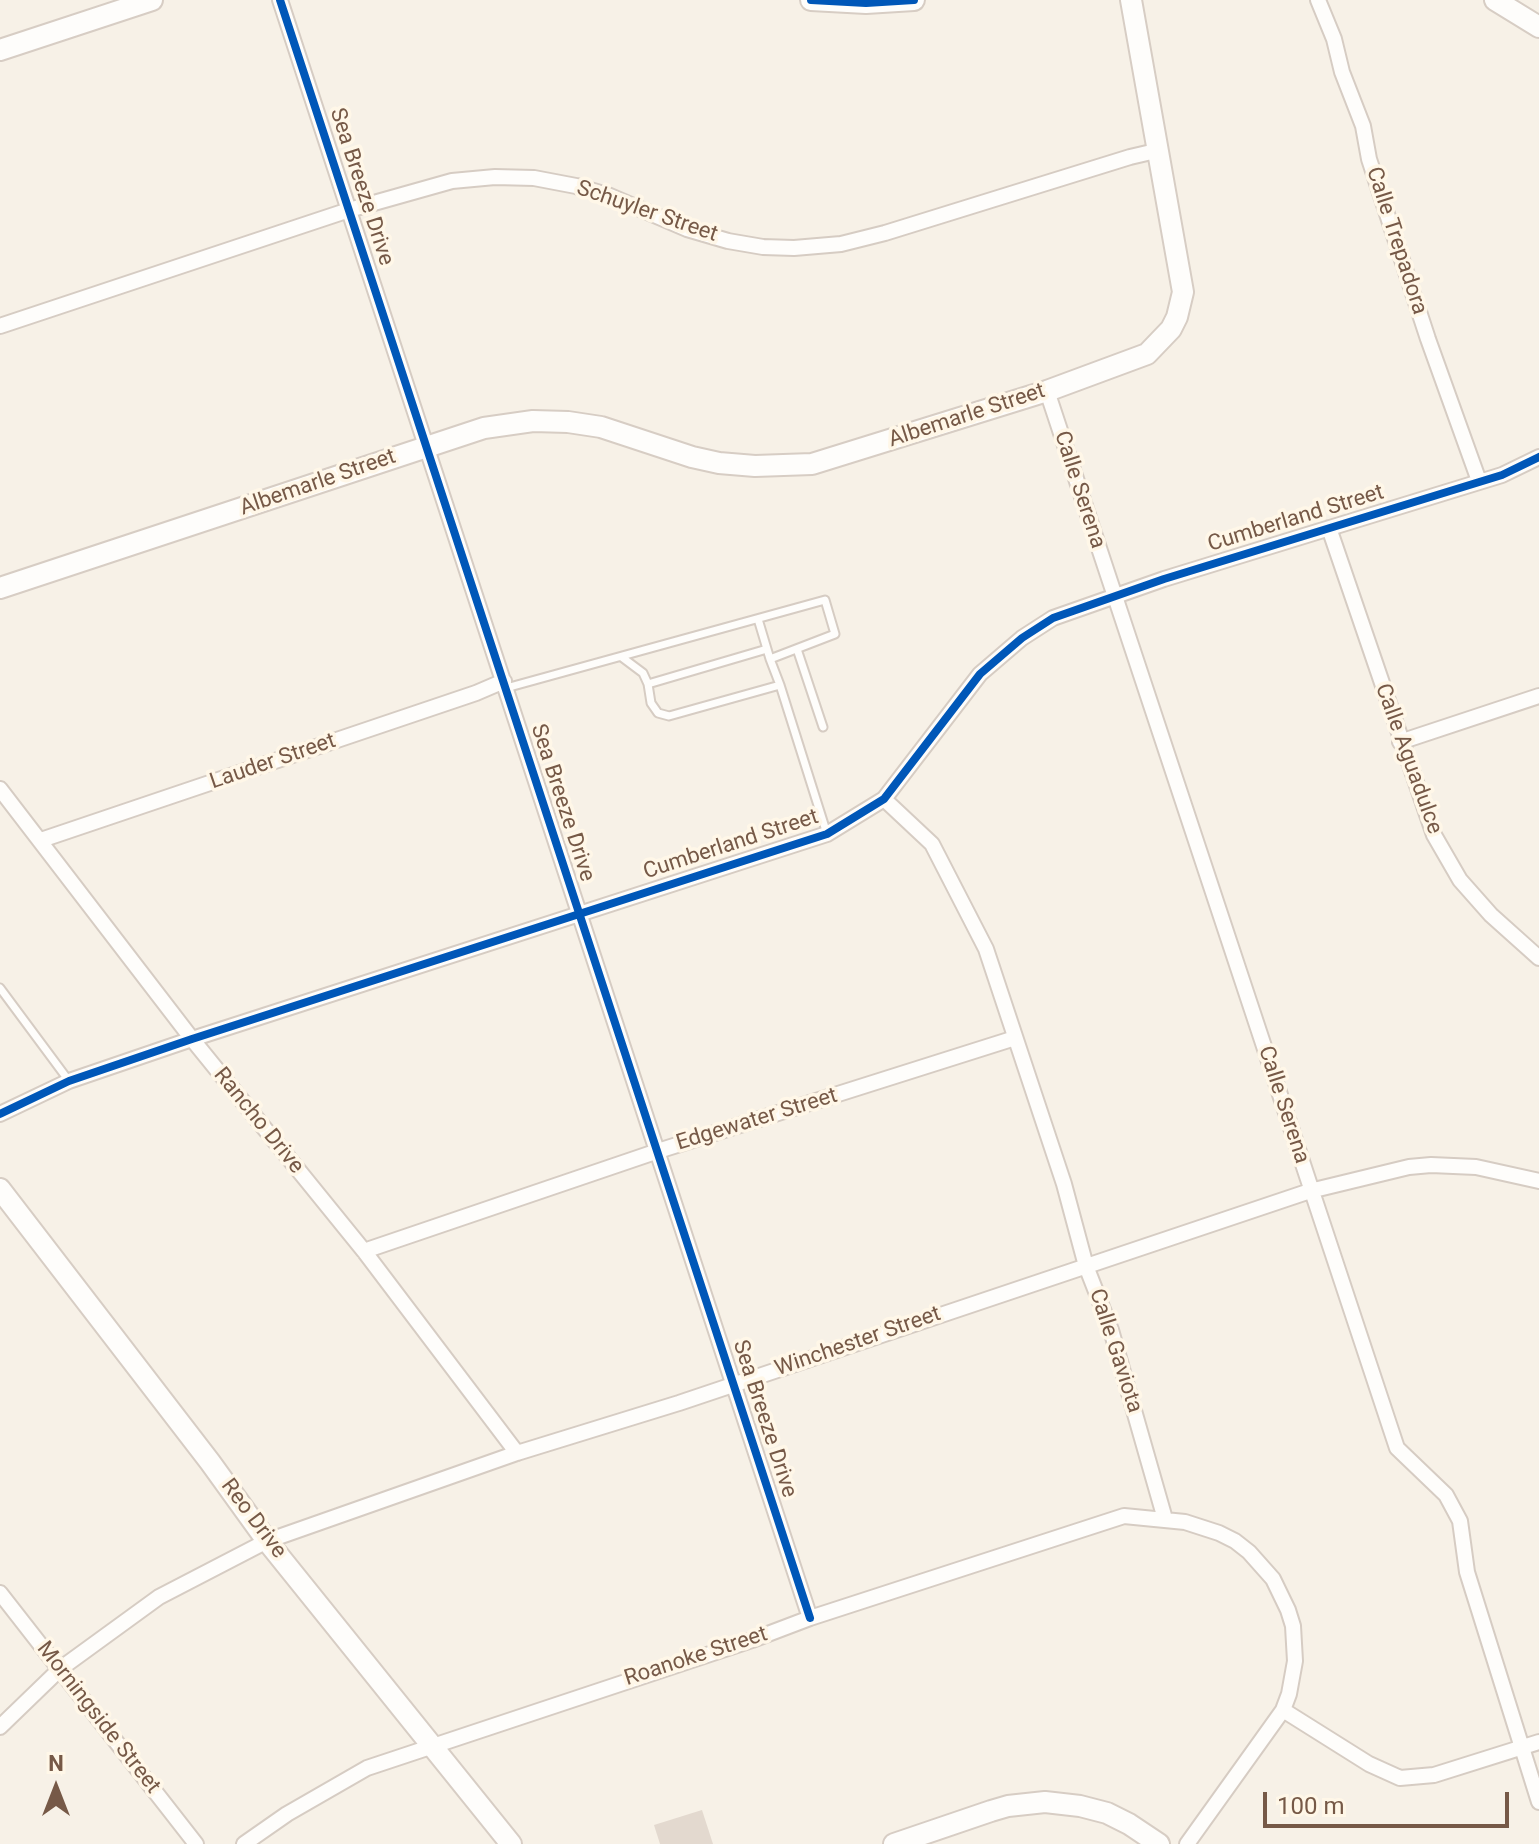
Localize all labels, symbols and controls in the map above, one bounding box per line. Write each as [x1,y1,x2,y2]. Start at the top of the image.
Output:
street label: Sea Breeze Drive [323,105,399,269]
street label: Calle Trepadora [1360,164,1432,318]
street label: Schuyler Street [573,176,721,248]
street label: Albemarle Street [885,378,1049,454]
street label: Calle Serena [1048,428,1110,552]
street label: Albemarle Street [237,444,399,522]
street label: Cumberland Street [1205,480,1387,558]
street label: Calle Aguadulce [1369,680,1447,838]
street label: Sea Breeze Drive [524,721,600,885]
street label: Lauder Street [207,728,339,796]
street label: Cumberland Street [640,804,822,886]
street label: Calle Serena [1252,1043,1314,1167]
street label: Rancho Drive [207,1063,309,1179]
street label: Edgewater Street [673,1083,841,1157]
street label: Calle Gaviota [1083,1286,1147,1416]
street label: Winchester Street [772,1301,944,1383]
street label: Sea Breeze Drive [726,1337,802,1501]
street label: Reo Drive [215,1474,291,1564]
street label: Roanoke Street [621,1621,771,1693]
street label: Morningside Street [31,1637,165,1799]
north arrow [16,1748,96,1828]
text: N [48,1751,64,1776]
scale bar [1267,1776,1513,1826]
text: 100 m [1277,1792,1344,1820]

